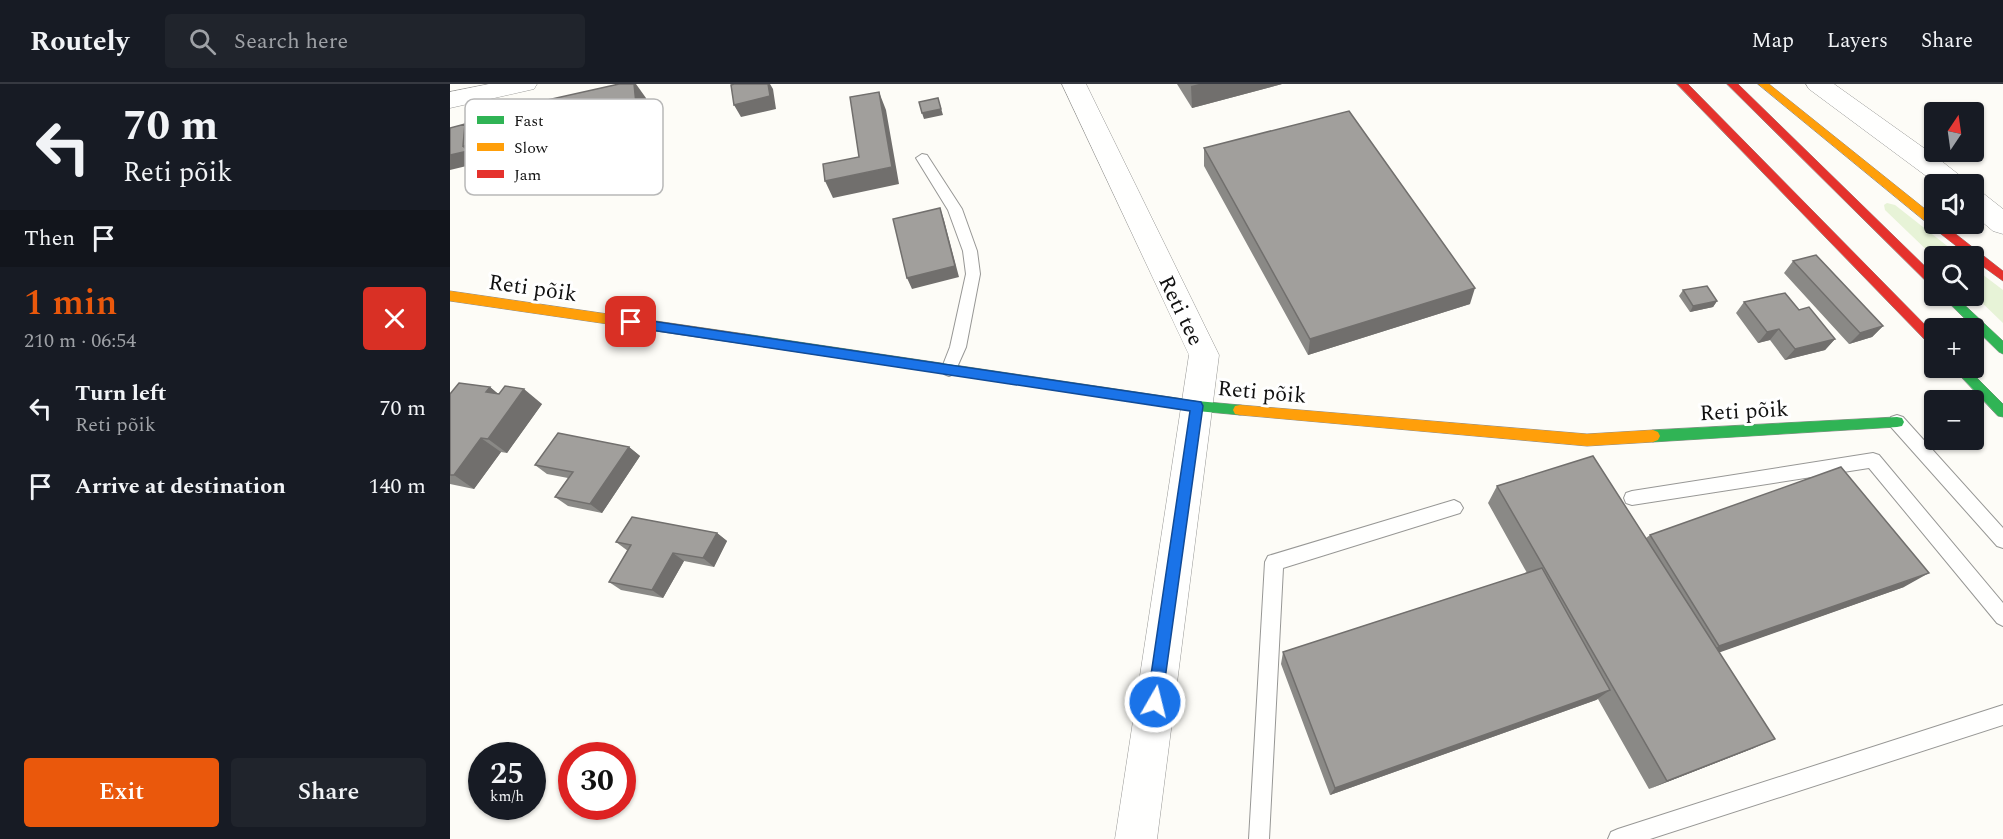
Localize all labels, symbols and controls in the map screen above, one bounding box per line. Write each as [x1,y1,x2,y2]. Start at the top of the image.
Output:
search box [165,14,585,68]
text: Routely [30,20,129,63]
icon: search [186,25,219,58]
text: Search here [234,25,348,58]
text: Map [1752,25,1794,57]
text: Layers [1827,25,1888,57]
text: Share [1921,25,1973,57]
text: 70 m [123,95,218,158]
legend [465,99,663,195]
north arrow [1924,102,1984,162]
map controls [1924,102,1984,450]
icon: left [24,108,102,186]
text: Fast [514,109,544,133]
text: Slow [514,136,549,160]
text: Reti põik [123,152,232,194]
text: Jam [514,163,542,187]
button: sound [1924,174,1984,234]
text: Then [24,222,75,255]
icon: arrive [87,222,120,255]
button: search [1924,246,1984,306]
street label: Reti põik [486,266,579,311]
street label: Reti tee [1150,270,1212,351]
text: 1 min [24,276,117,331]
button: close [363,287,426,350]
pin [605,296,656,347]
icon: arrive [614,305,647,338]
button: + [1924,318,1984,378]
text: 210 m · 06:54 [24,326,136,356]
street label: Reti põik [1216,372,1308,413]
text: Turn left [75,377,167,410]
button: − [1924,390,1984,450]
icon: left [24,392,57,425]
text: 70 m [380,392,426,425]
street label: Reti põik [1699,393,1789,430]
text: Reti põik [75,410,156,440]
icon: arrive [24,470,57,503]
text: Arrive at destination [75,470,286,503]
text: 140 m [369,470,426,503]
position arrow [1123,670,1187,734]
speed limit sign: 30 [558,742,636,820]
text: 25 [490,751,524,797]
button: Exit [24,758,219,827]
button: Share [231,758,426,827]
text: km/h [490,785,524,808]

